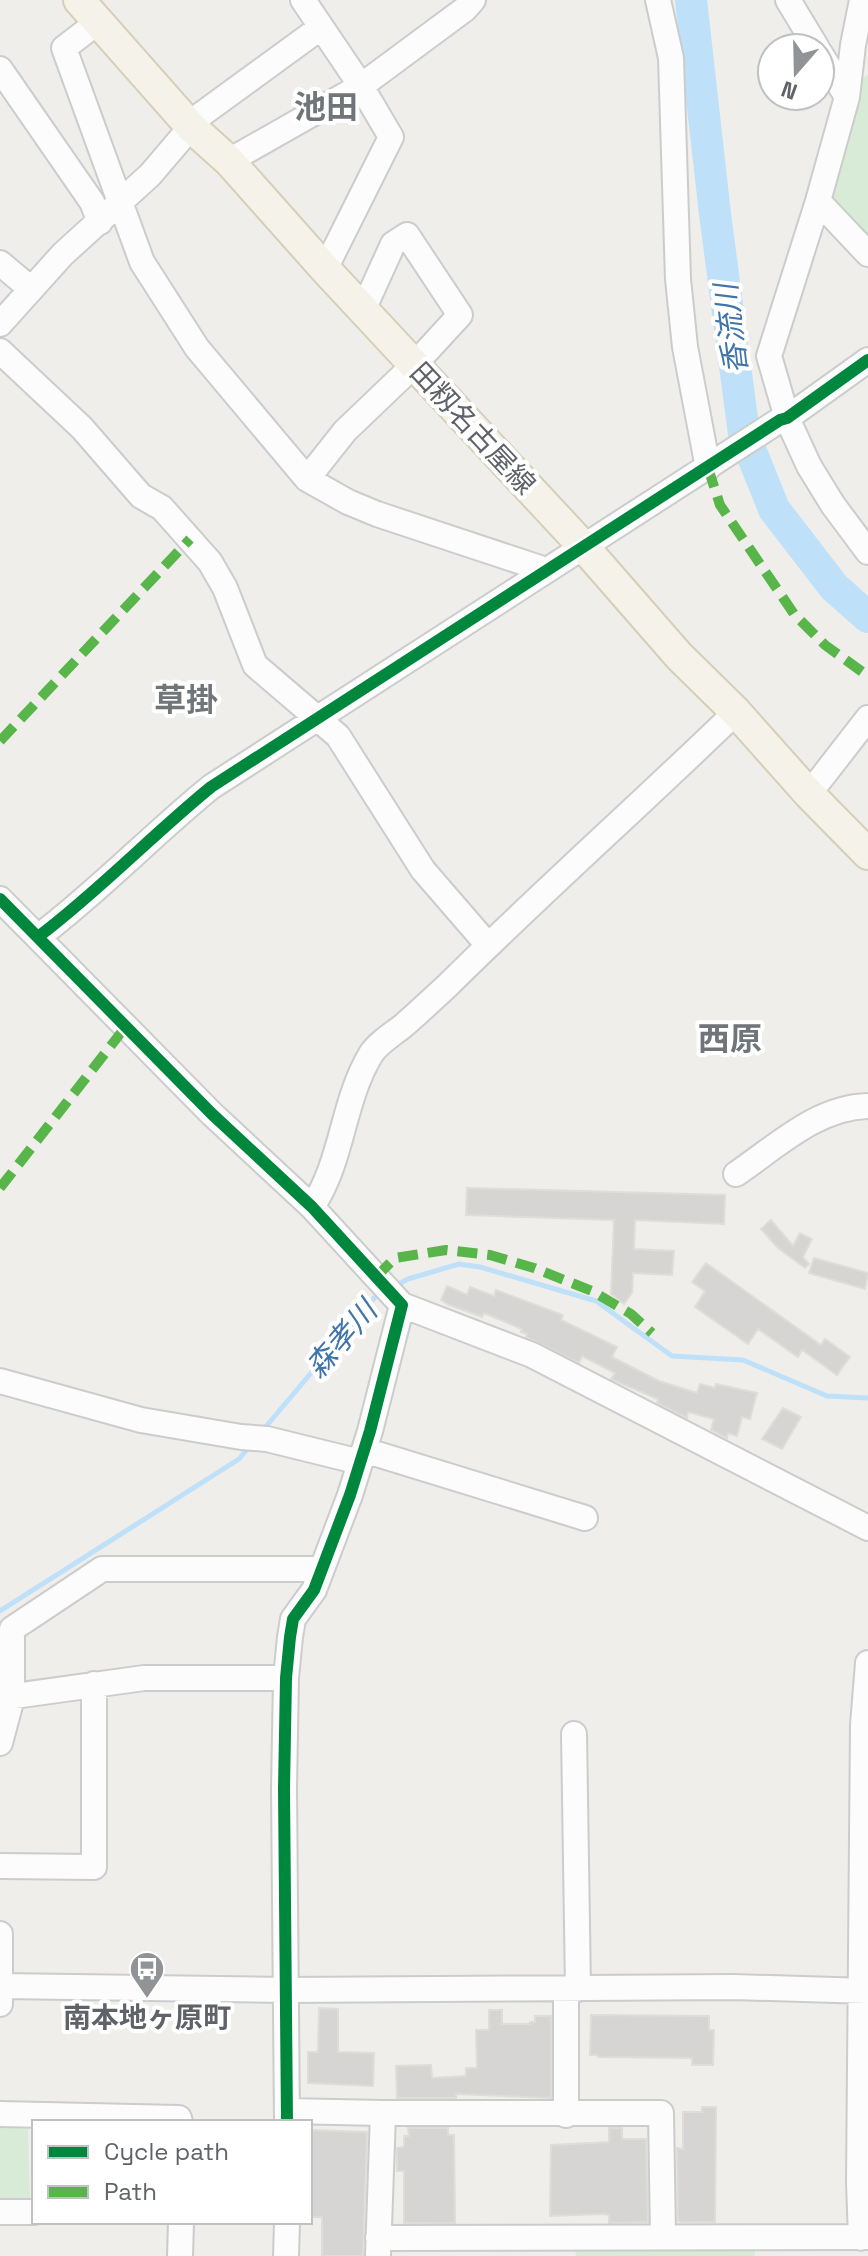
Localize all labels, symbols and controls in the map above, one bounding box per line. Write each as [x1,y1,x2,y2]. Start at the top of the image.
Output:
north arrow [756,32,836,112]
text: N [777,75,801,106]
district label: 池田 [294,87,358,127]
water label: 香流川 [706,279,756,376]
street label: 田籾名古屋線 [403,354,543,502]
district label: 草掛 [154,680,218,720]
district label: 西原 [698,1019,762,1059]
water label: 森孝川 [297,1290,387,1386]
bus stop icon: 南本地ヶ原町 [128,1950,166,2000]
place label: 南本地ヶ原町 [63,1999,231,2035]
legend [32,2120,312,2224]
text: Cycle path [104,2136,229,2167]
text: Path [104,2176,157,2207]

